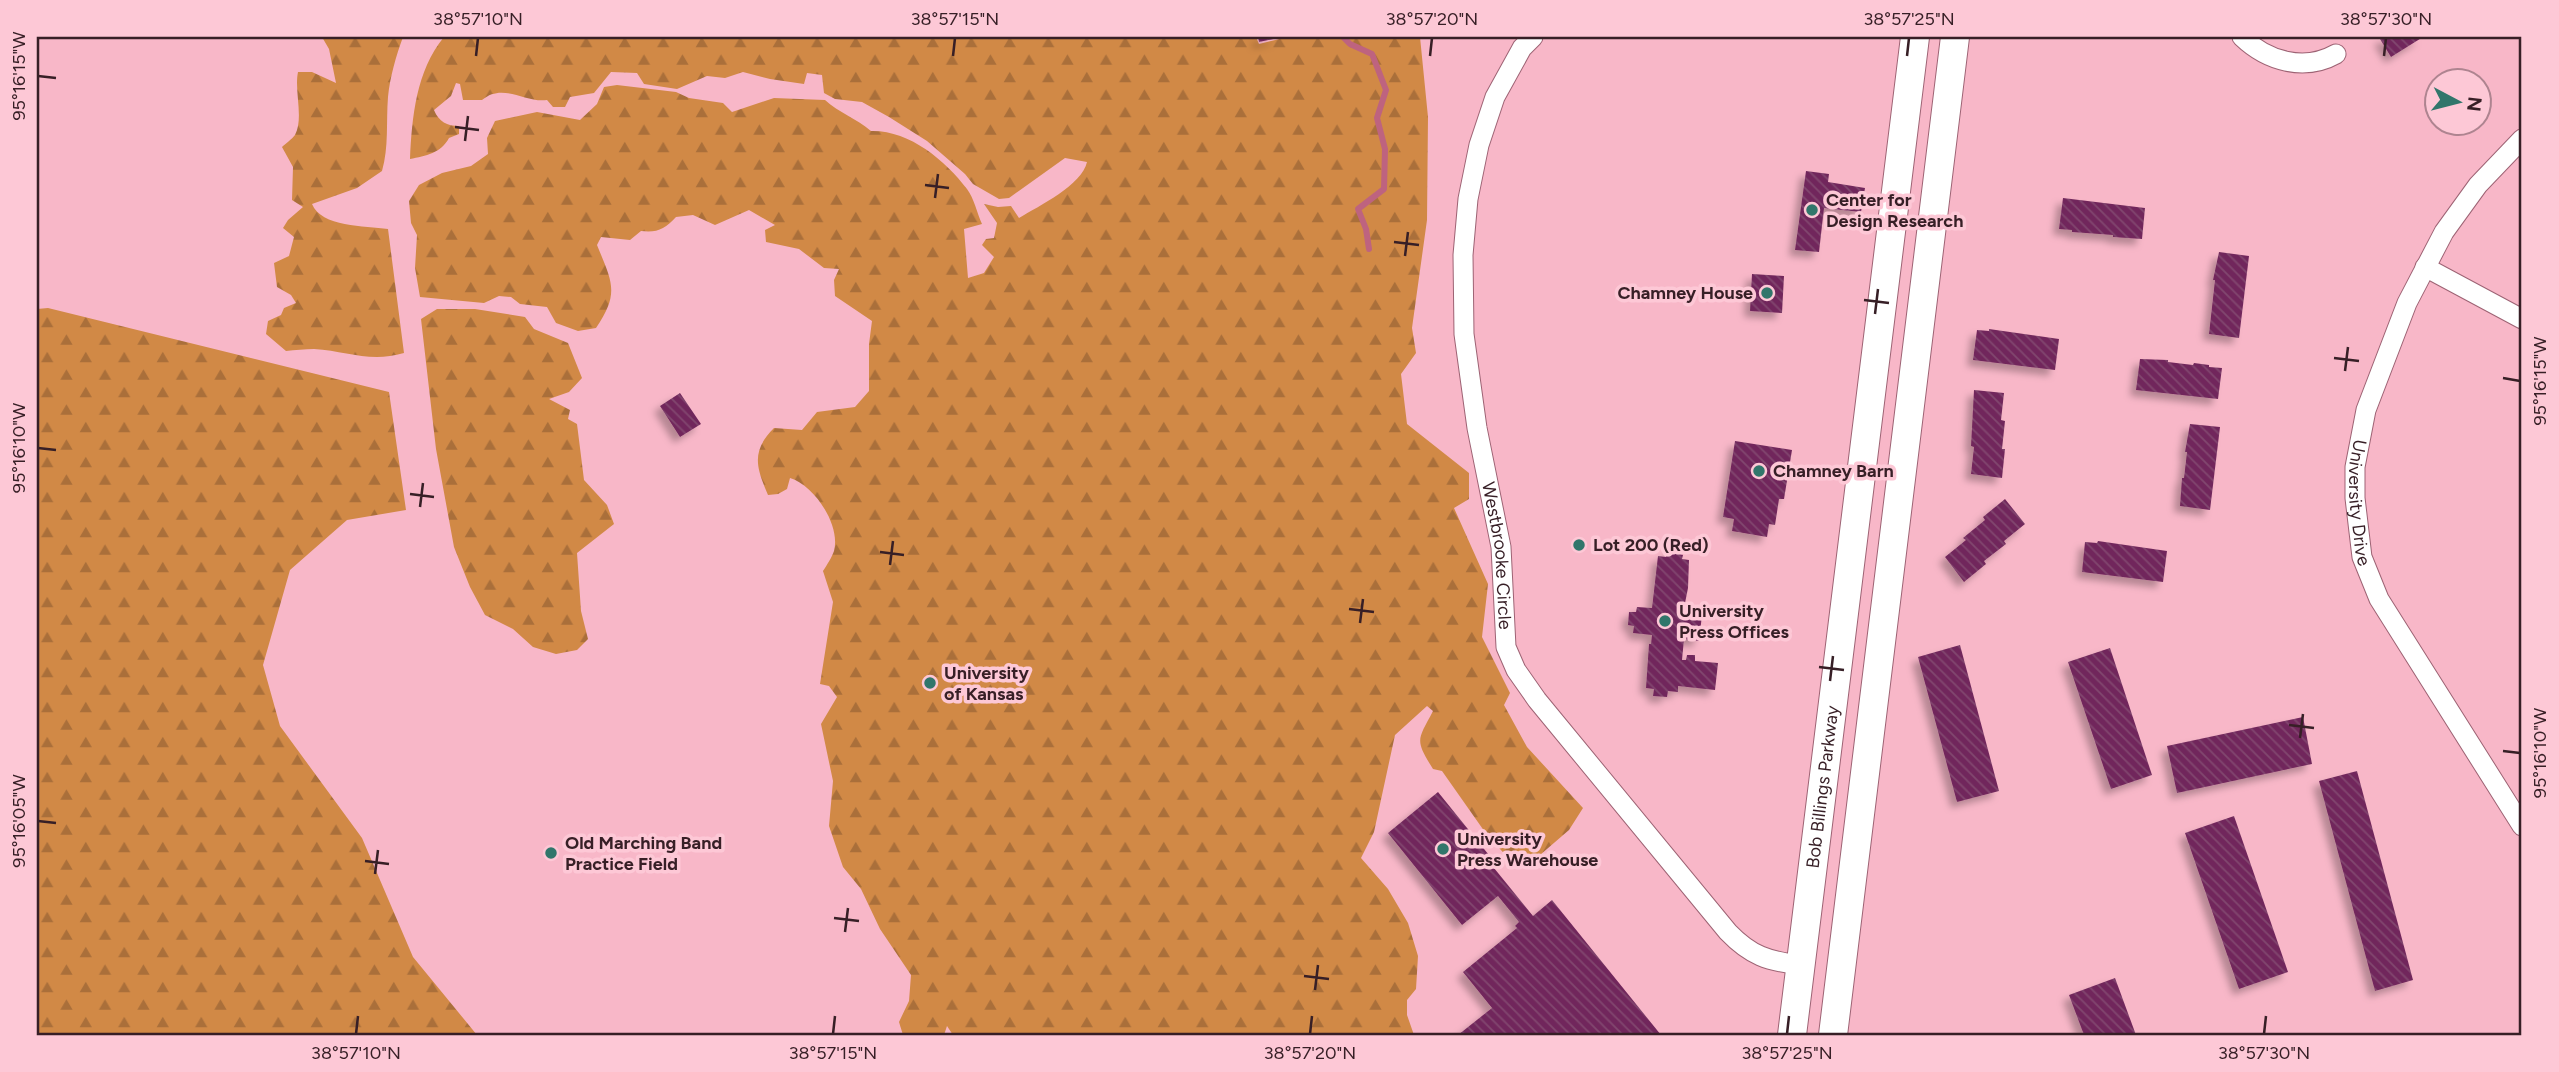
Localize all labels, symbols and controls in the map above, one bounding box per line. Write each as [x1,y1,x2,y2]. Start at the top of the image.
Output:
text: 38°57'10"N [433,8,523,30]
text: 38°57'15"N [911,8,999,30]
text: 38°57'20"N [1386,8,1478,30]
text: 38°57'25"N [1863,8,1955,30]
text: 38°57'30"N [2340,8,2432,30]
text: 95°16'15"W [8,31,30,121]
north arrow [2422,66,2492,136]
text: N [2462,95,2487,113]
place label: Center for Design Research [1826,189,1963,232]
marker: Center for Design Research [1804,202,1820,218]
place label: Chamney House [1617,282,1753,304]
marker: Chamney House [1759,285,1775,301]
text: 95°16'15"W [2529,336,2551,426]
text: 95°16'10"W [8,402,30,493]
street label: University Drive [2344,438,2376,569]
place label: Chamney Barn [1773,460,1894,482]
marker: Chamney Barn [1751,463,1767,479]
street label: Westbrooke Circle [1477,480,1516,630]
place label: Lot 200 (Red) [1593,534,1709,556]
marker: Lot 200 (Red) [1571,537,1587,553]
place label: University Press Offices [1679,600,1789,643]
marker: University Press Offices [1657,613,1673,629]
place label: University of Kansas [944,662,1029,705]
marker: University of Kansas [922,675,938,691]
street label: Bob Billings Parkway [1802,704,1844,870]
text: 95°16'10"W [2529,707,2551,798]
text: 95°16'05"W [8,774,30,868]
place label: University Press Warehouse [1457,828,1598,871]
place label: Old Marching Band Practice Field [565,832,722,875]
marker: University Press Warehouse [1435,841,1451,857]
marker: Old Marching Band Practice Field [543,845,559,861]
text: 38°57'10"N [311,1042,401,1064]
text: 38°57'15"N [789,1042,877,1064]
text: 38°57'20"N [1264,1042,1356,1064]
text: 38°57'25"N [1741,1042,1833,1064]
text: 38°57'30"N [2218,1042,2310,1064]

